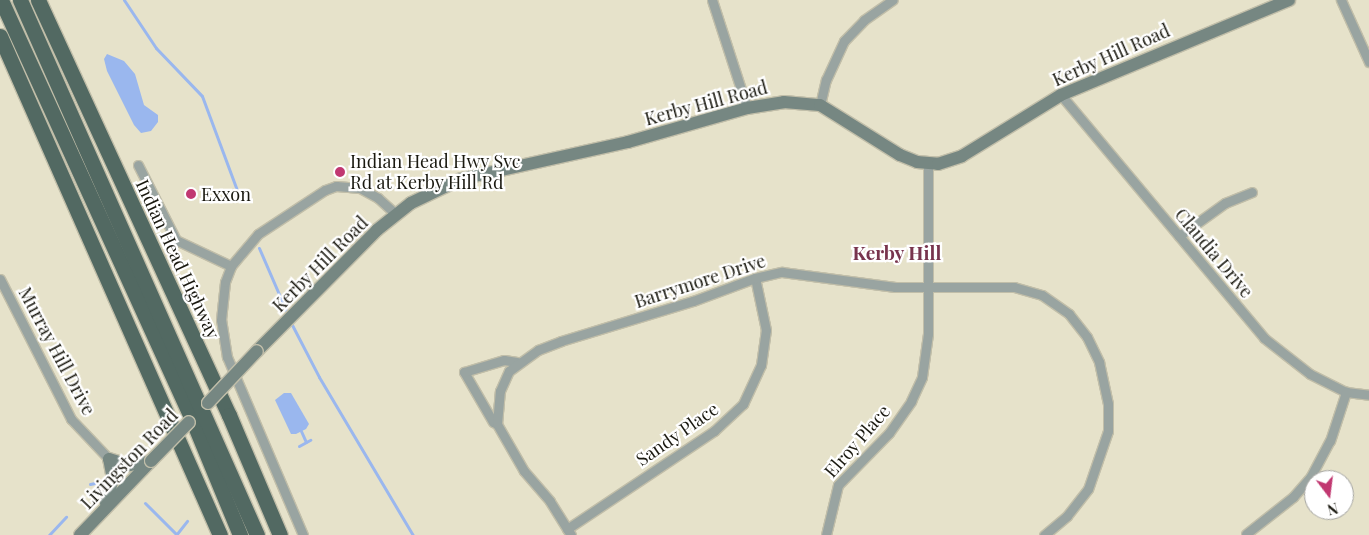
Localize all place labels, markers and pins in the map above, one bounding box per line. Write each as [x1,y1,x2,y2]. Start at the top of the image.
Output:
place label: Indian Head Hwy Svc Rd at Kerby Hill Rd [350,151,521,193]
marker: Indian Head Hwy Svc Rd at Kerby Hill Rd [334,166,346,178]
place label: Exxon [201,183,251,205]
marker: Exxon [185,188,197,200]

